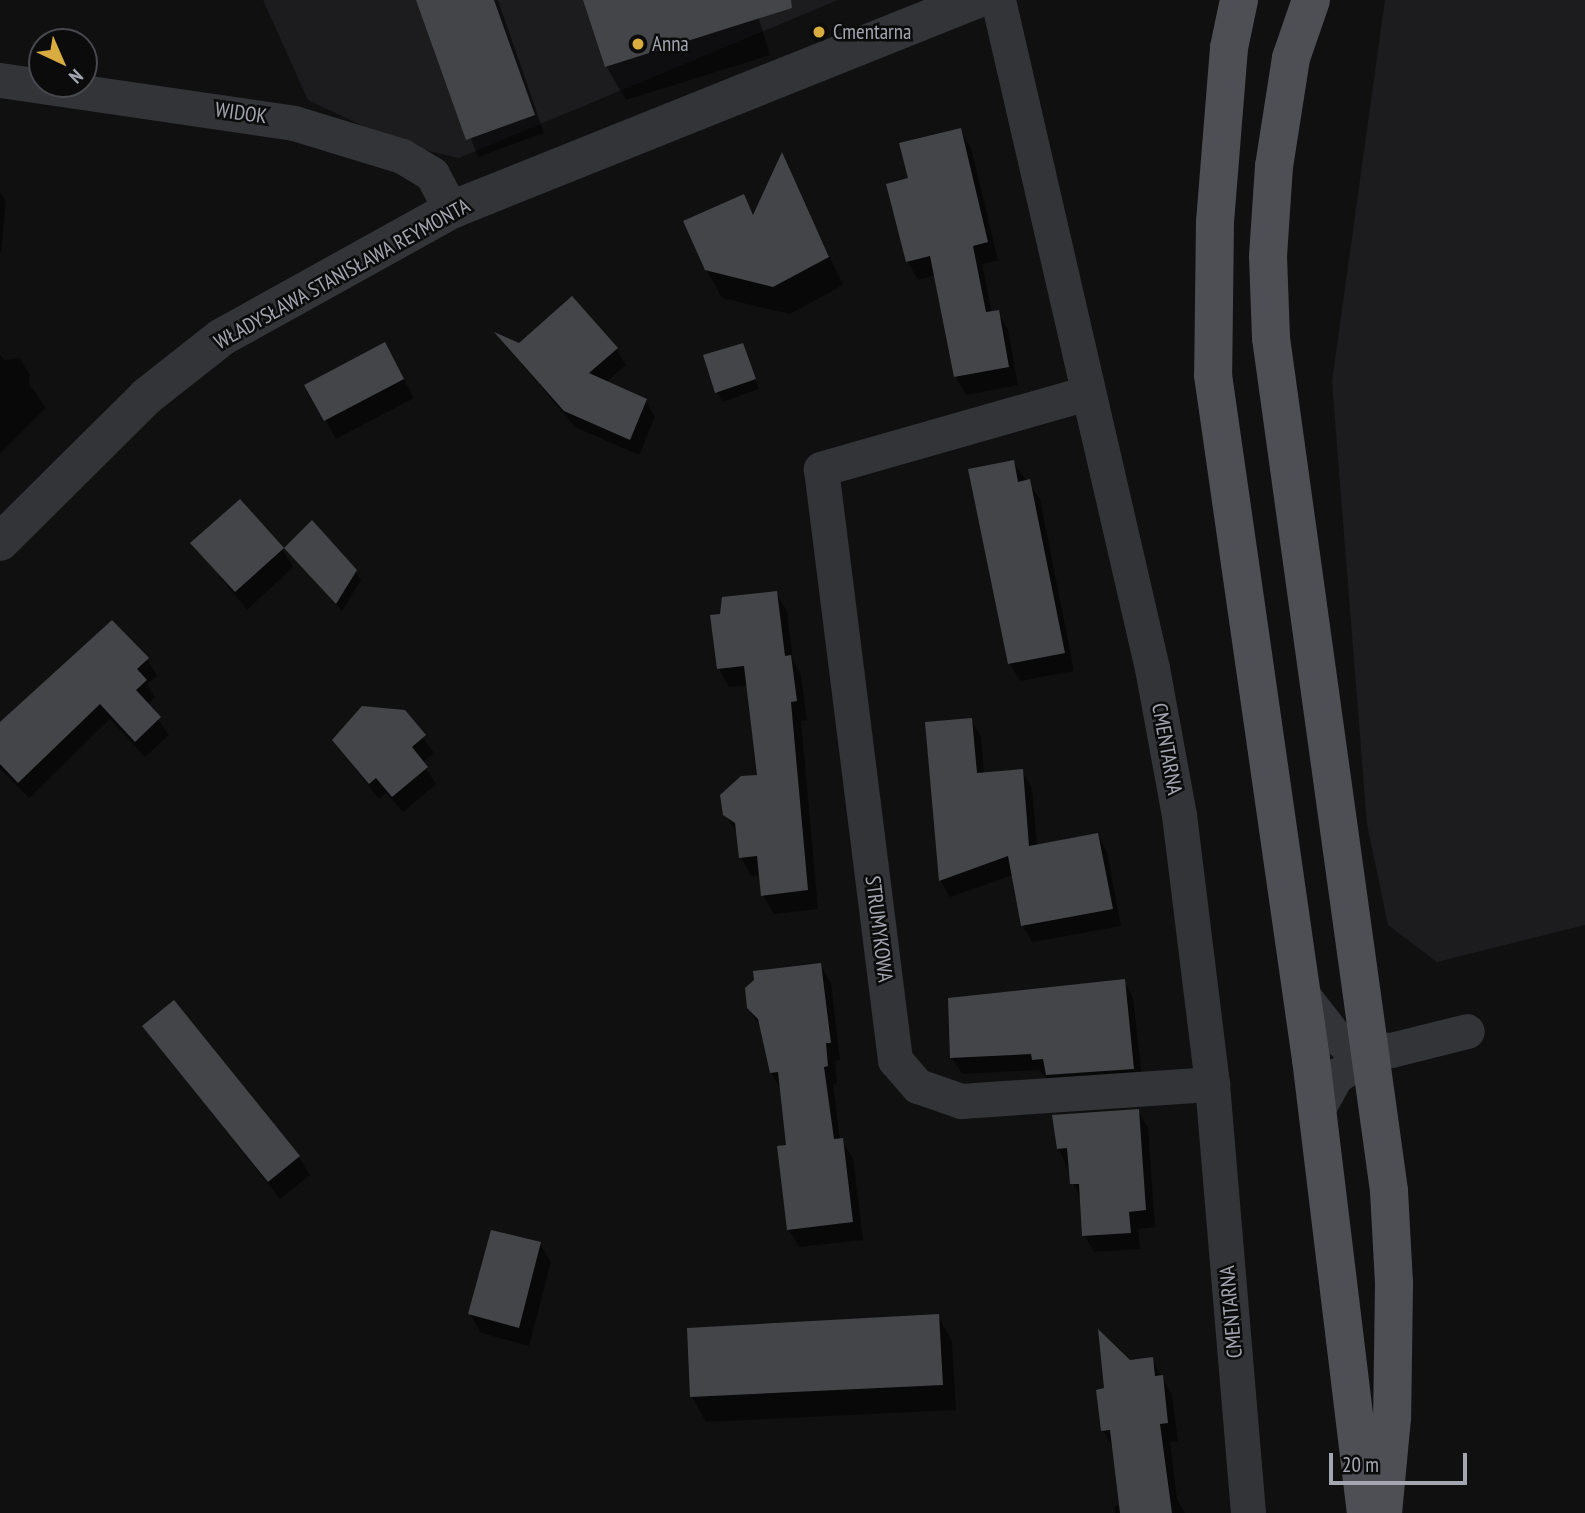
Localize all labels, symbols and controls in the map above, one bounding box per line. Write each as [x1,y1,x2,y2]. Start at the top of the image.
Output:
place label: Cmentarna [833,19,911,45]
marker: Cmentarna [811,24,827,40]
north arrow [28,28,98,98]
place label: Anna [652,31,689,57]
marker: Anna [630,36,646,52]
text: N [64,64,88,89]
street label: WIDOK [214,97,268,129]
street label: WŁADYSŁAWA STANISŁAWA REYMONTA [209,193,475,355]
street label: CMENTARNA [1147,701,1187,797]
street label: STRUMYKOWA [860,874,898,984]
street label: CMENTARNA [1214,1265,1248,1359]
scale bar [1333,1440,1471,1484]
text: 20 m [1342,1451,1379,1478]

